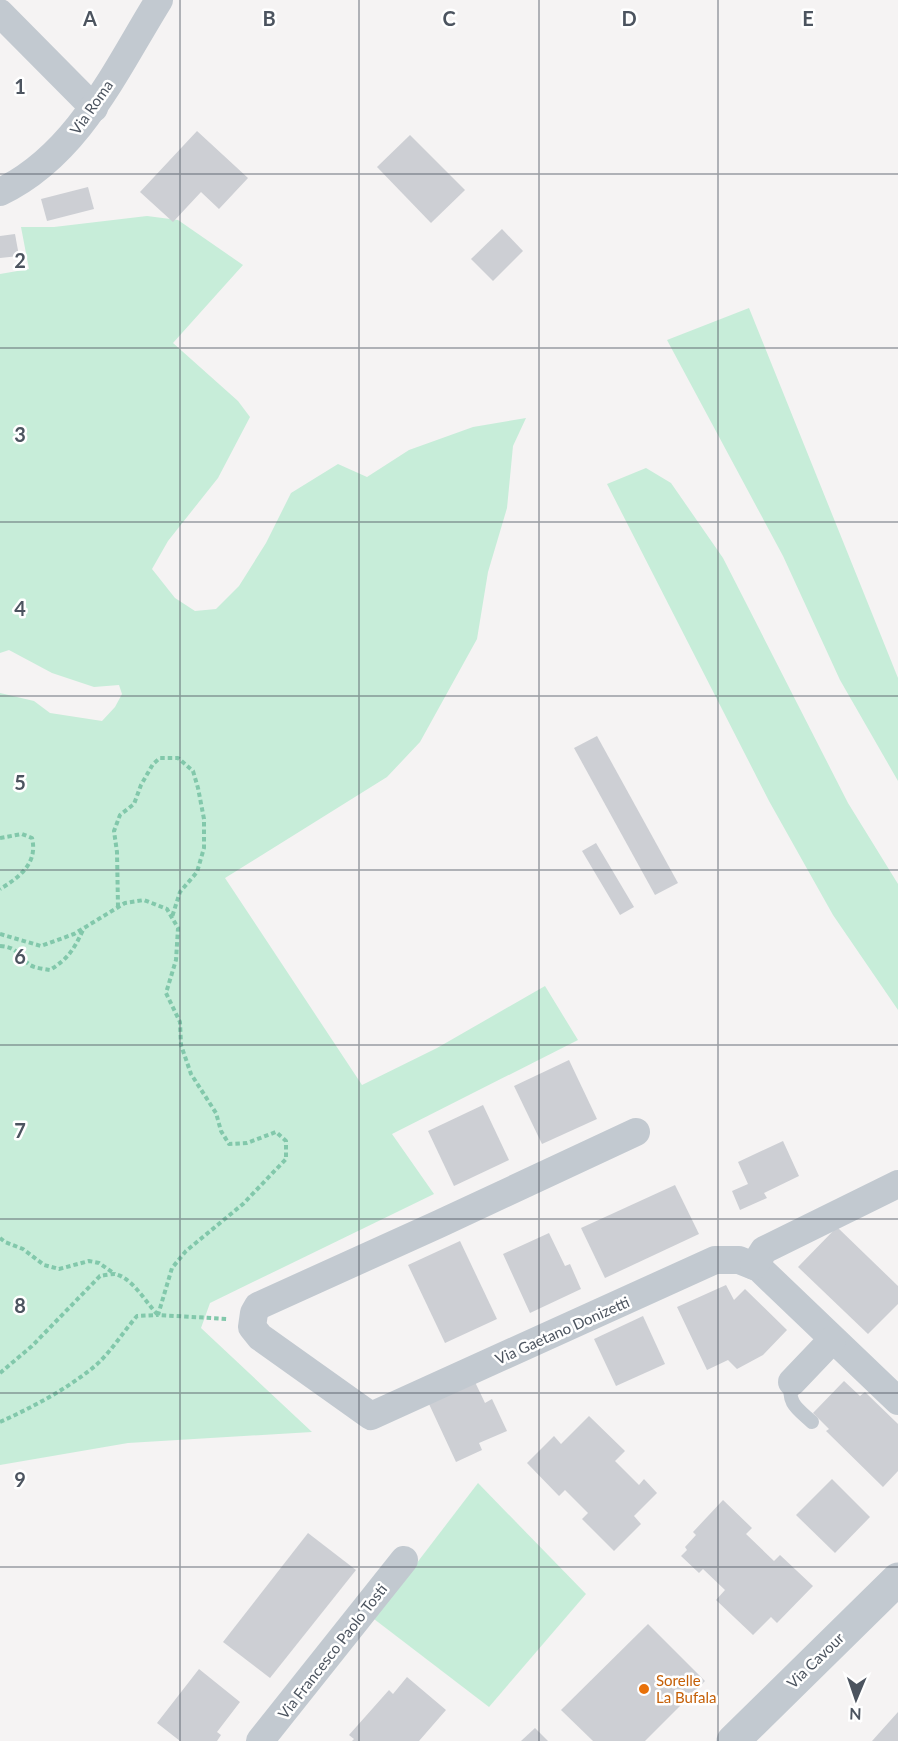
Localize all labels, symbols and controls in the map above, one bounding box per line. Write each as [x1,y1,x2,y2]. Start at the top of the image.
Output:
text: A [82,6,97,30]
text: B [262,6,276,30]
text: C [442,6,456,30]
text: D [621,6,637,30]
text: E [802,6,814,30]
text: 1 [14,74,26,98]
street label: Via Roma [66,76,116,138]
text: 2 [14,248,26,272]
text: 3 [14,422,26,446]
text: 4 [14,596,26,620]
text: 5 [14,770,26,794]
text: 6 [14,944,26,968]
text: 7 [14,1118,26,1142]
street label: Via Gaetano Donizetti [492,1292,632,1368]
text: 8 [14,1293,26,1317]
text: 9 [14,1467,26,1491]
street label: Via Francesco Paolo Tosti [274,1580,390,1722]
street label: Via Cavour [783,1628,848,1692]
north arrow [826,1669,886,1729]
place label: Sorelle La Bufala [656,1671,717,1706]
marker: Sorelle La Bufala [637,1682,651,1696]
text: N [849,1705,862,1724]

